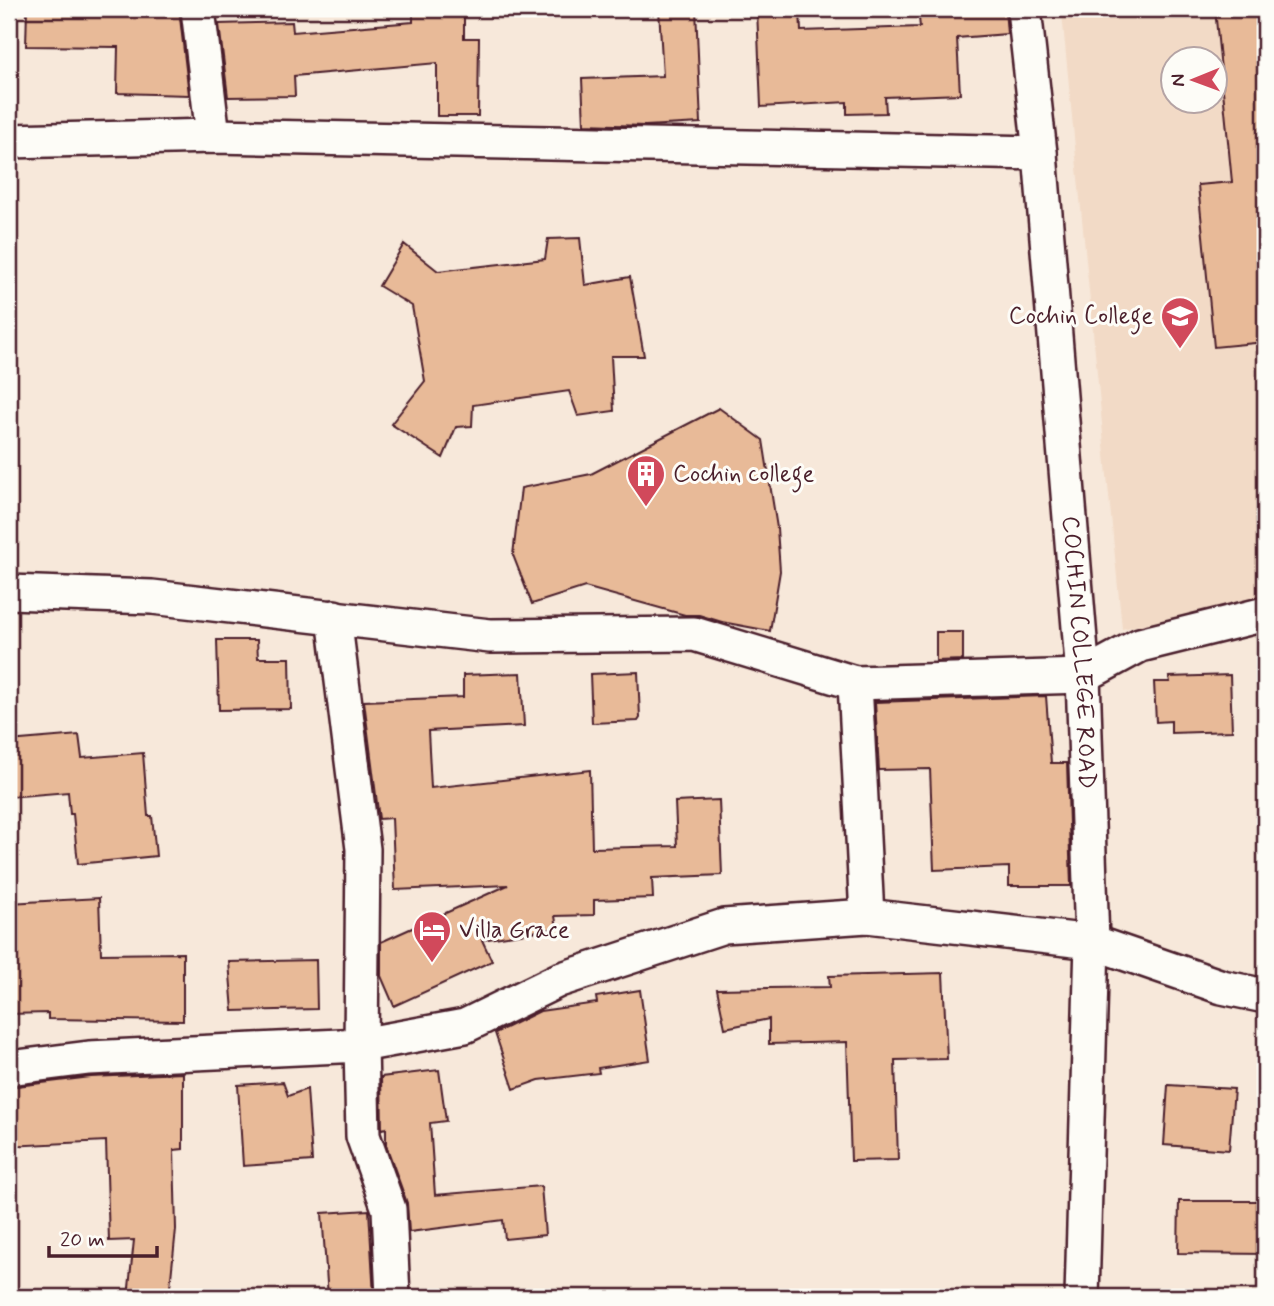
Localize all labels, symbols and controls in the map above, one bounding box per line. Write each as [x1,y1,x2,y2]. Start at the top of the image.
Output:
north arrow [1158,46,1228,116]
text: N [1166,74,1191,87]
school or university icon: Cochin College [1159,295,1201,350]
place label: Cochin College [1009,301,1153,335]
building icon: Cochin college [625,453,667,508]
place label: Cochin college [673,459,814,493]
street label: COCHIN COLLEGE ROAD [1054,515,1102,790]
hotel icon: Villa Grace [411,909,453,964]
place label: Villa Grace [459,915,570,946]
scale bar [49,1215,158,1259]
text: 20 m [60,1226,105,1254]

